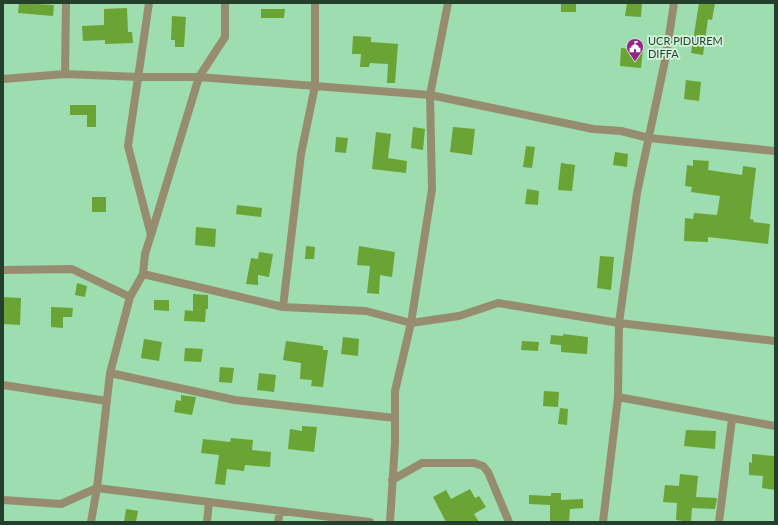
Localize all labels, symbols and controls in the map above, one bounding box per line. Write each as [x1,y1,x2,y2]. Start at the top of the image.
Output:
place label: UCR PIDUREM DIFFA [648,34,723,60]
public building icon: UCR PIDUREM DIFFA [625,37,645,62]

